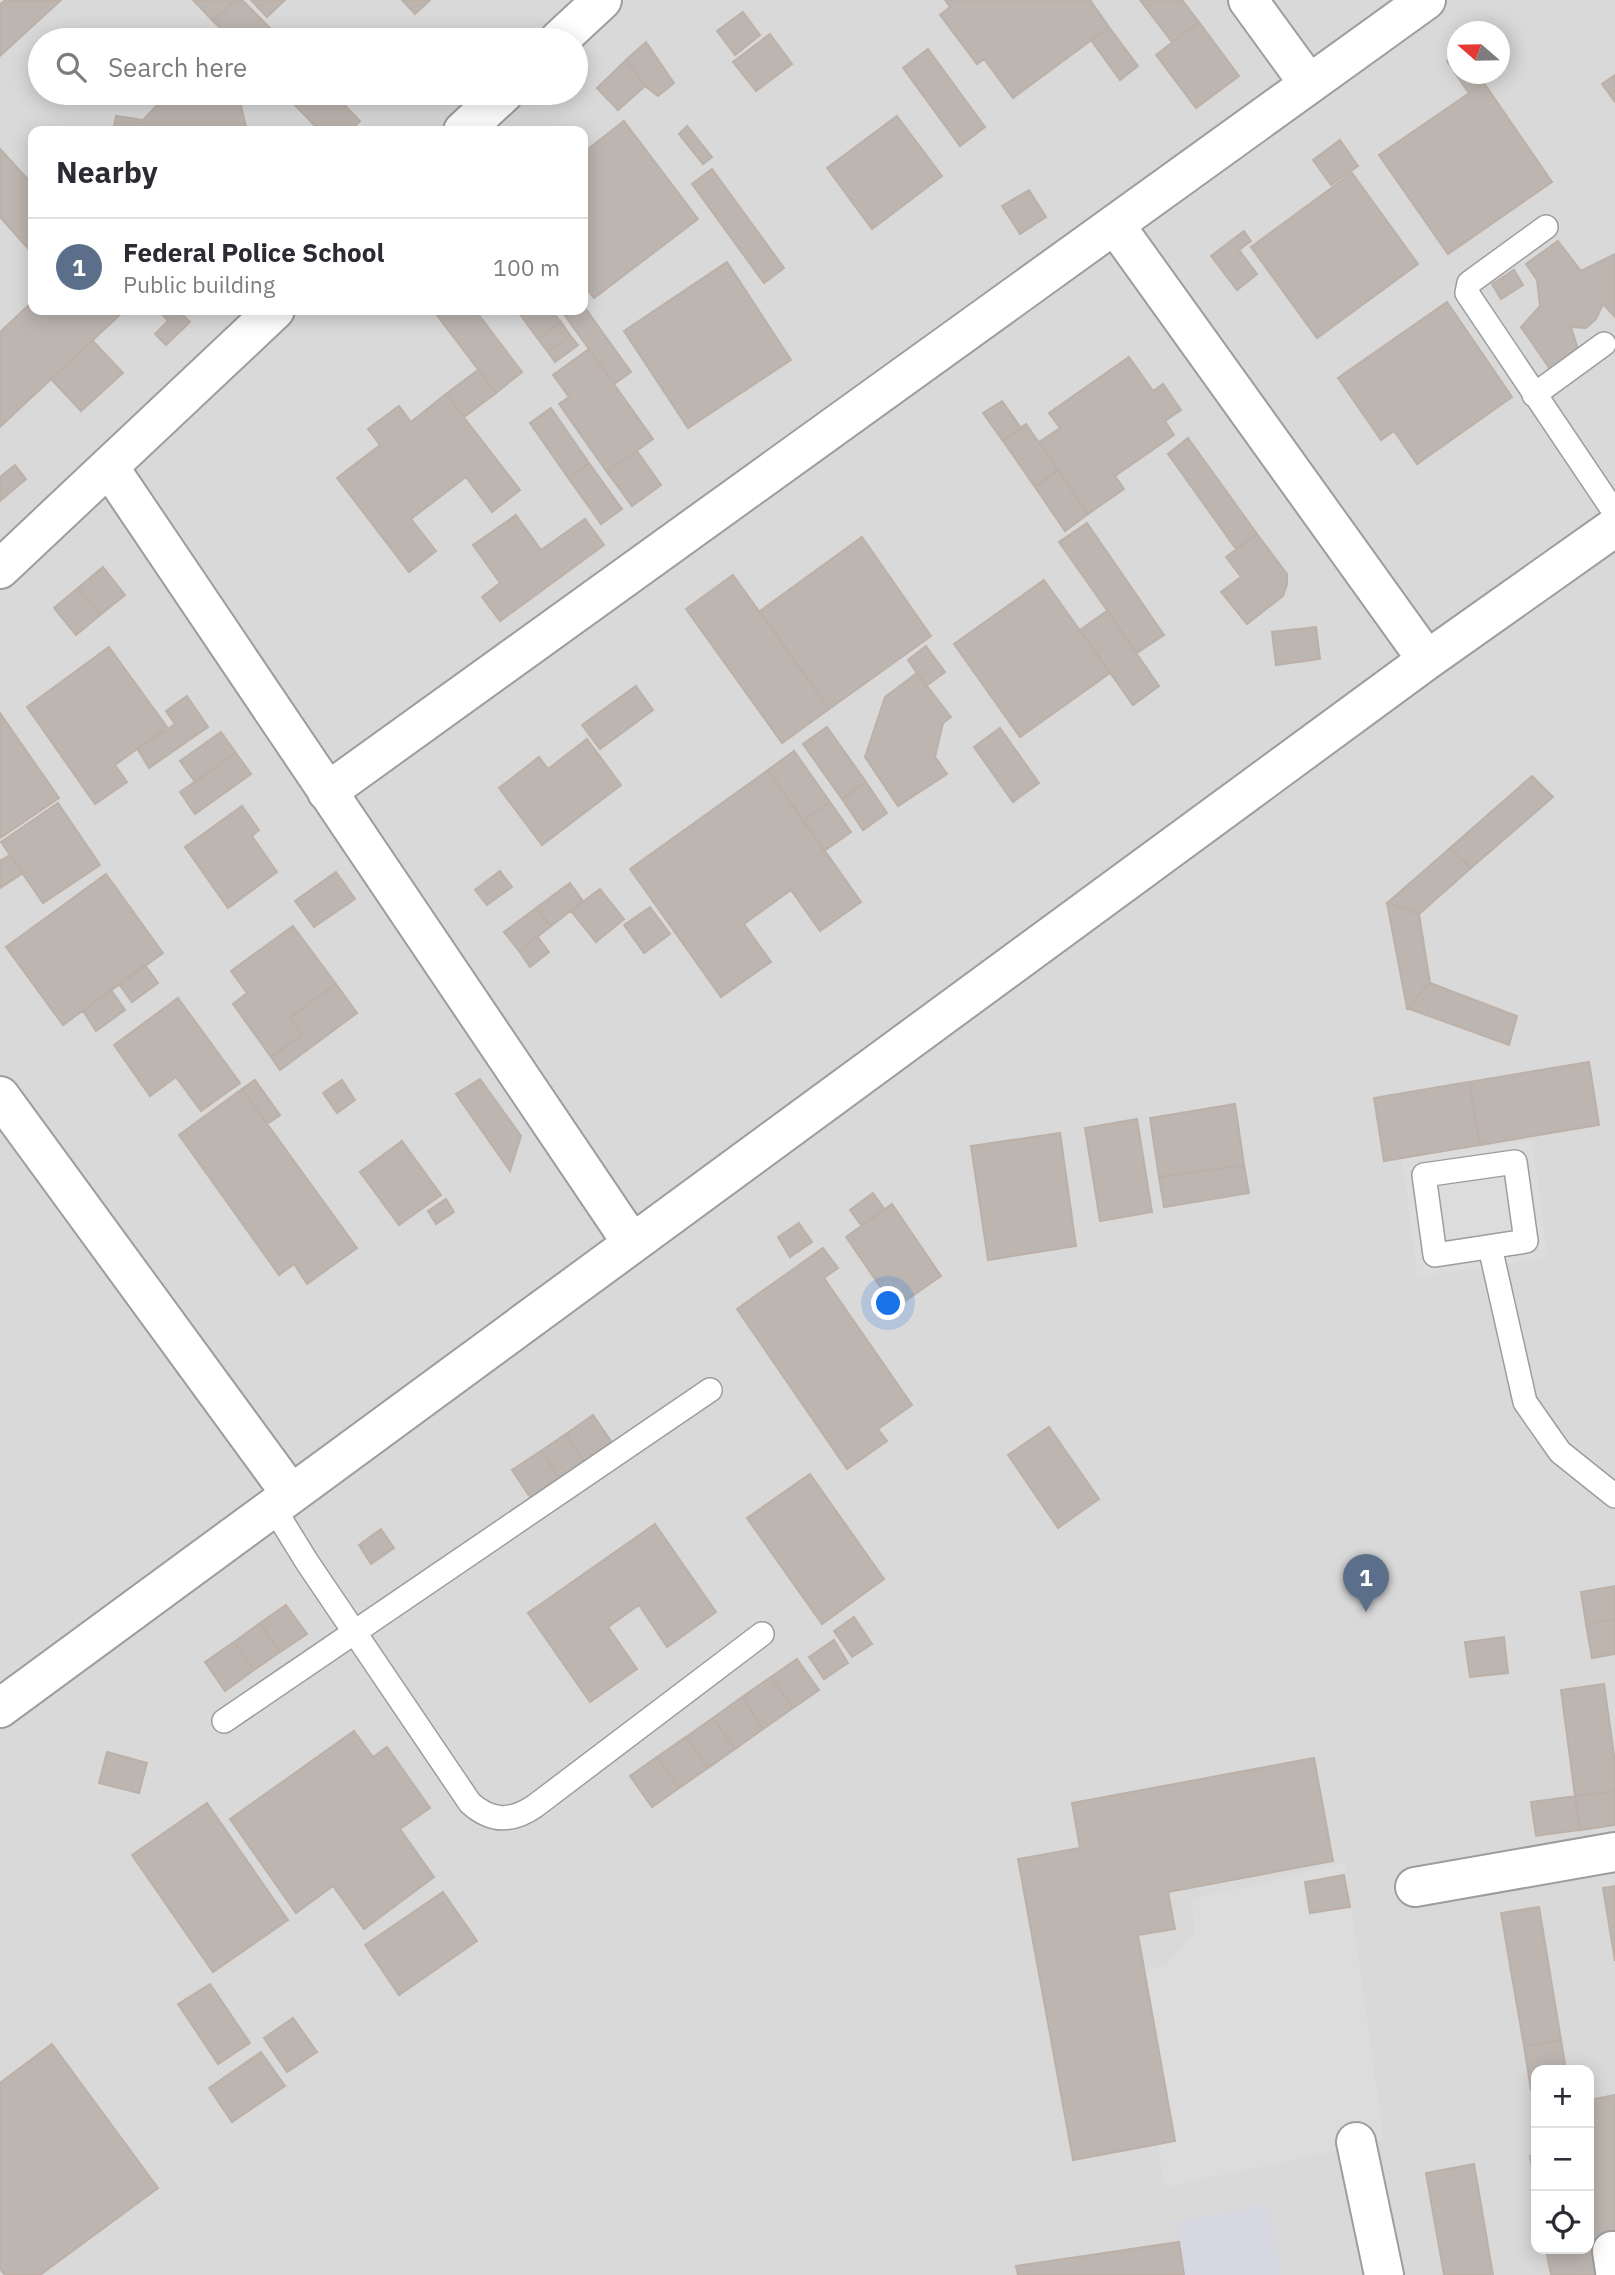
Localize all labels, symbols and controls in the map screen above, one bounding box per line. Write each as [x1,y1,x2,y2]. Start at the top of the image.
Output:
north arrow [1447,21,1510,84]
search box [28,28,588,105]
icon: search [52,48,90,86]
text: Search here [108,50,247,84]
text: Nearby [56,152,158,191]
text: Federal Police School [123,235,384,269]
text: 1 [72,252,86,282]
text: 100 m [493,252,560,282]
text: Public building [123,269,275,299]
your location [871,1286,905,1320]
pin: 1 [1343,1554,1389,1612]
map controls [1531,2065,1594,2254]
button: + [1531,2065,1594,2128]
button: − [1531,2128,1594,2191]
button: locate [1531,2191,1594,2254]

